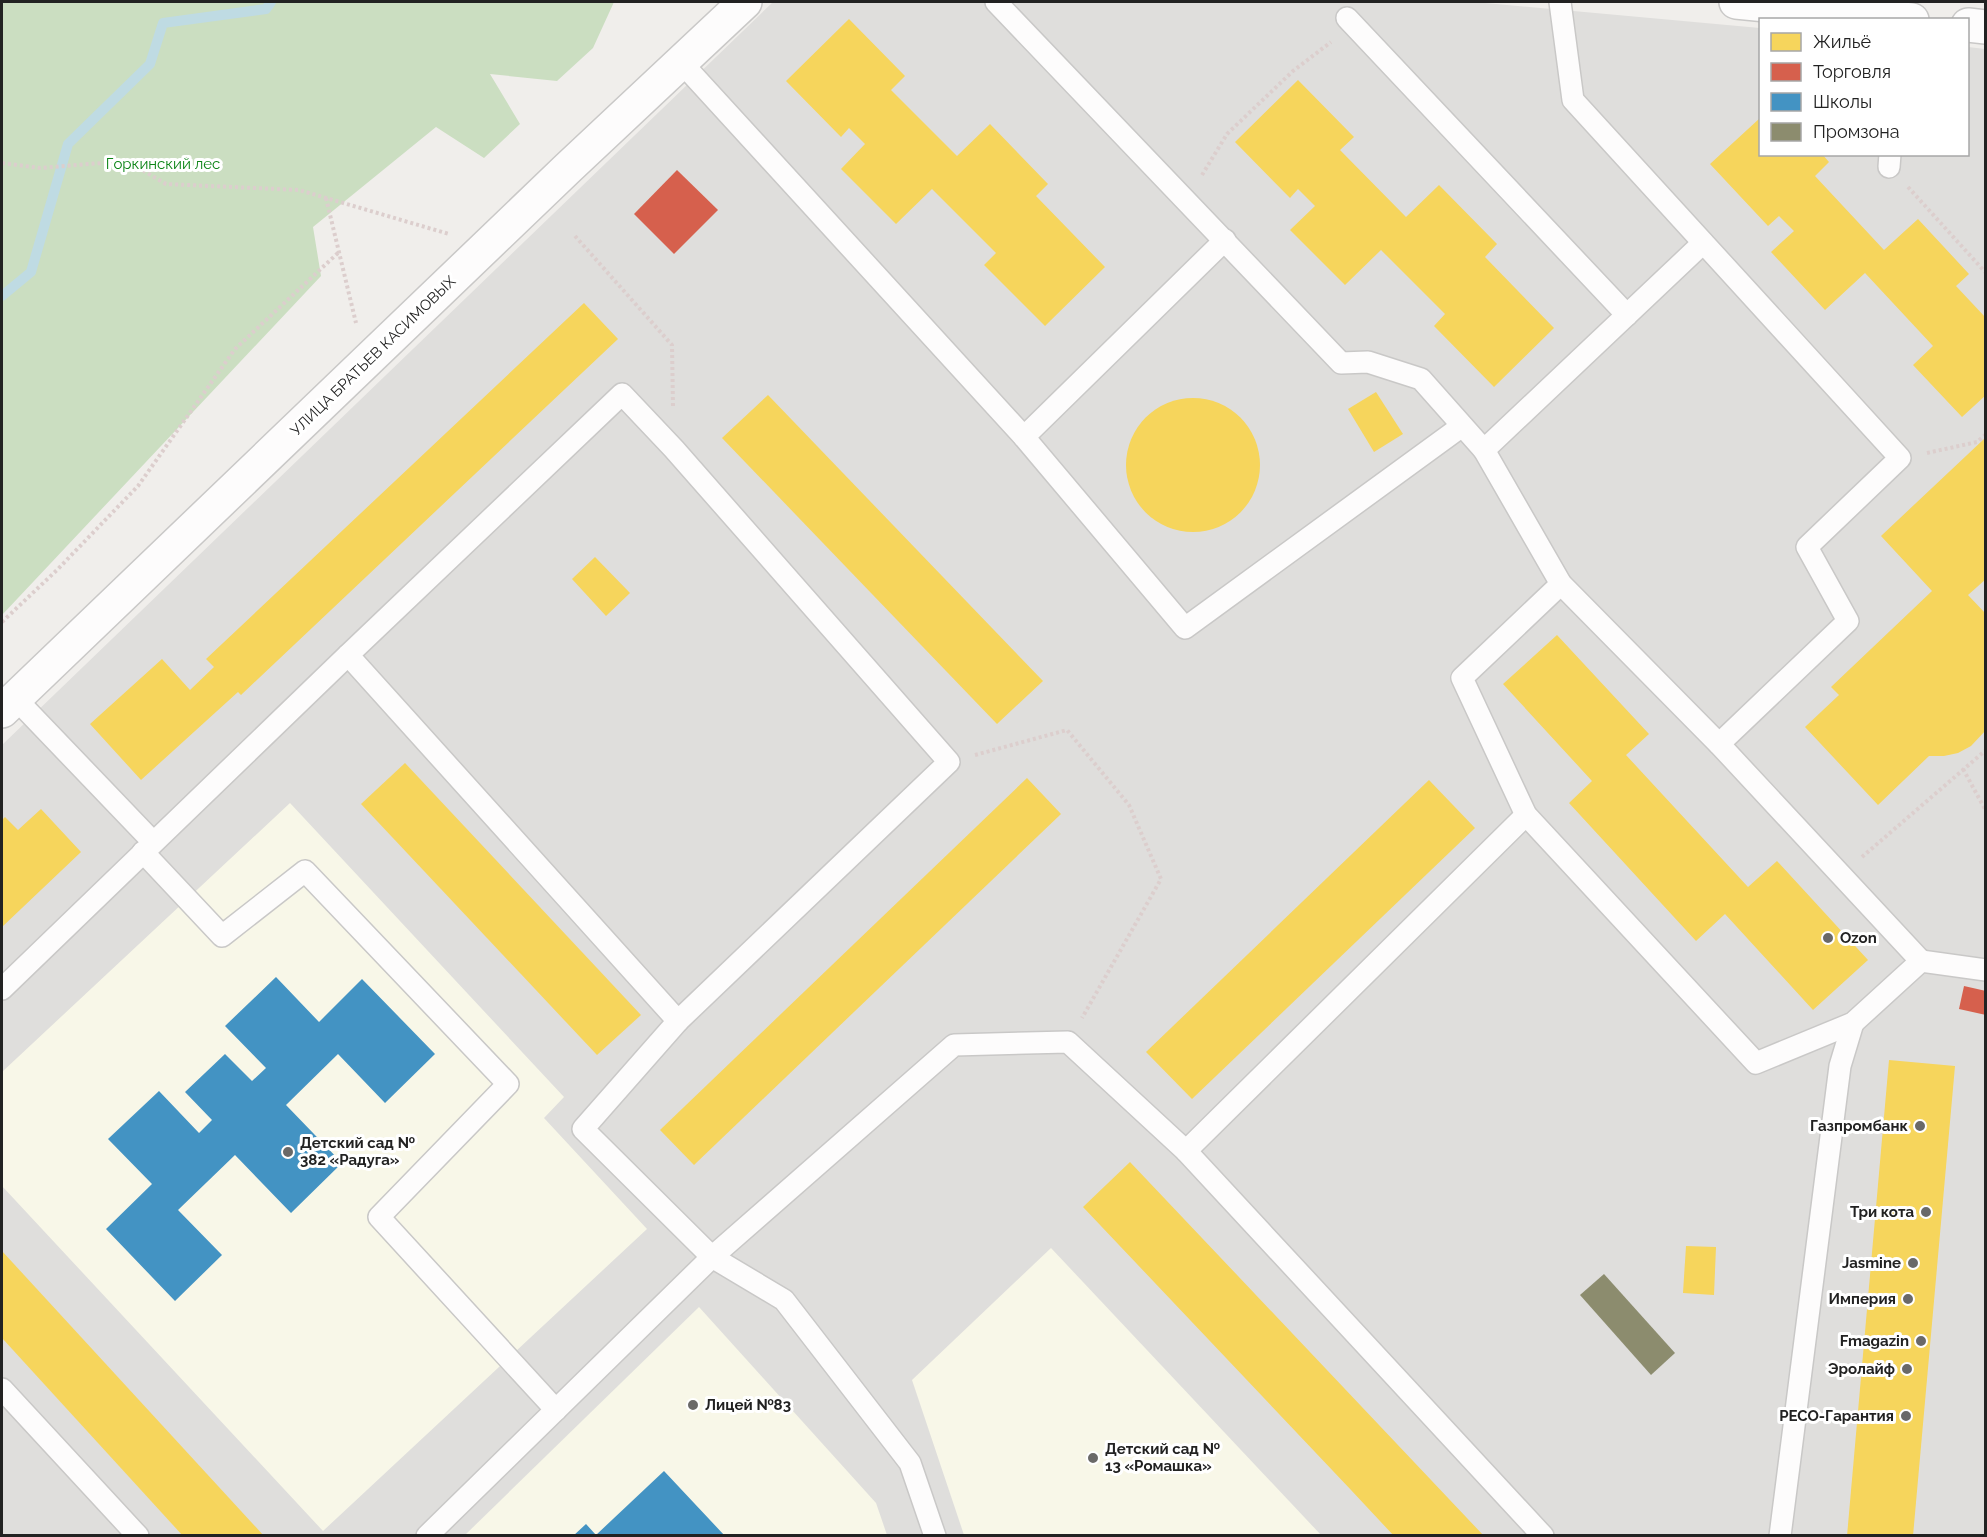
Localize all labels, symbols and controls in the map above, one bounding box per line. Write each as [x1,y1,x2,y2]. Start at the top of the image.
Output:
legend [1759,18,1969,156]
text: Жильё [1813,31,1871,52]
text: Торговля [1813,61,1891,82]
text: Школы [1813,91,1872,112]
text: Промзона [1813,121,1900,142]
park label: Горкинский лес [106,155,220,173]
street label: УЛИЦА БРАТЬЕВ КАСИМОВЫХ [287,272,460,440]
place label: Ozon [1840,929,1877,947]
marker: Ozon [1821,931,1835,945]
place label: Газпромбанк [1810,1117,1908,1135]
marker: Газпромбанк [1913,1119,1927,1133]
place label: Детский сад № 382 «Радуга» [300,1134,415,1169]
marker: Детский сад № 382 «Радуга» [281,1145,295,1159]
place label: Три кота [1850,1203,1914,1221]
marker: Три кота [1919,1205,1933,1219]
place label: Jasmine [1842,1254,1901,1272]
marker: Jasmine [1906,1256,1920,1270]
place label: Империя [1829,1290,1896,1308]
marker: Империя [1901,1292,1915,1306]
place label: Fmagazin [1840,1332,1909,1350]
marker: Fmagazin [1914,1334,1928,1348]
place label: Эролайф [1828,1360,1895,1378]
marker: Эролайф [1900,1362,1914,1376]
place label: Лицей №83 [705,1396,791,1414]
marker: Лицей №83 [686,1398,700,1412]
place label: РЕСО-Гарантия [1779,1407,1894,1425]
marker: РЕСО-Гарантия [1899,1409,1913,1423]
place label: Детский сад № 13 «Ромашка» [1105,1440,1220,1475]
marker: Детский сад № 13 «Ромашка» [1086,1451,1100,1465]

